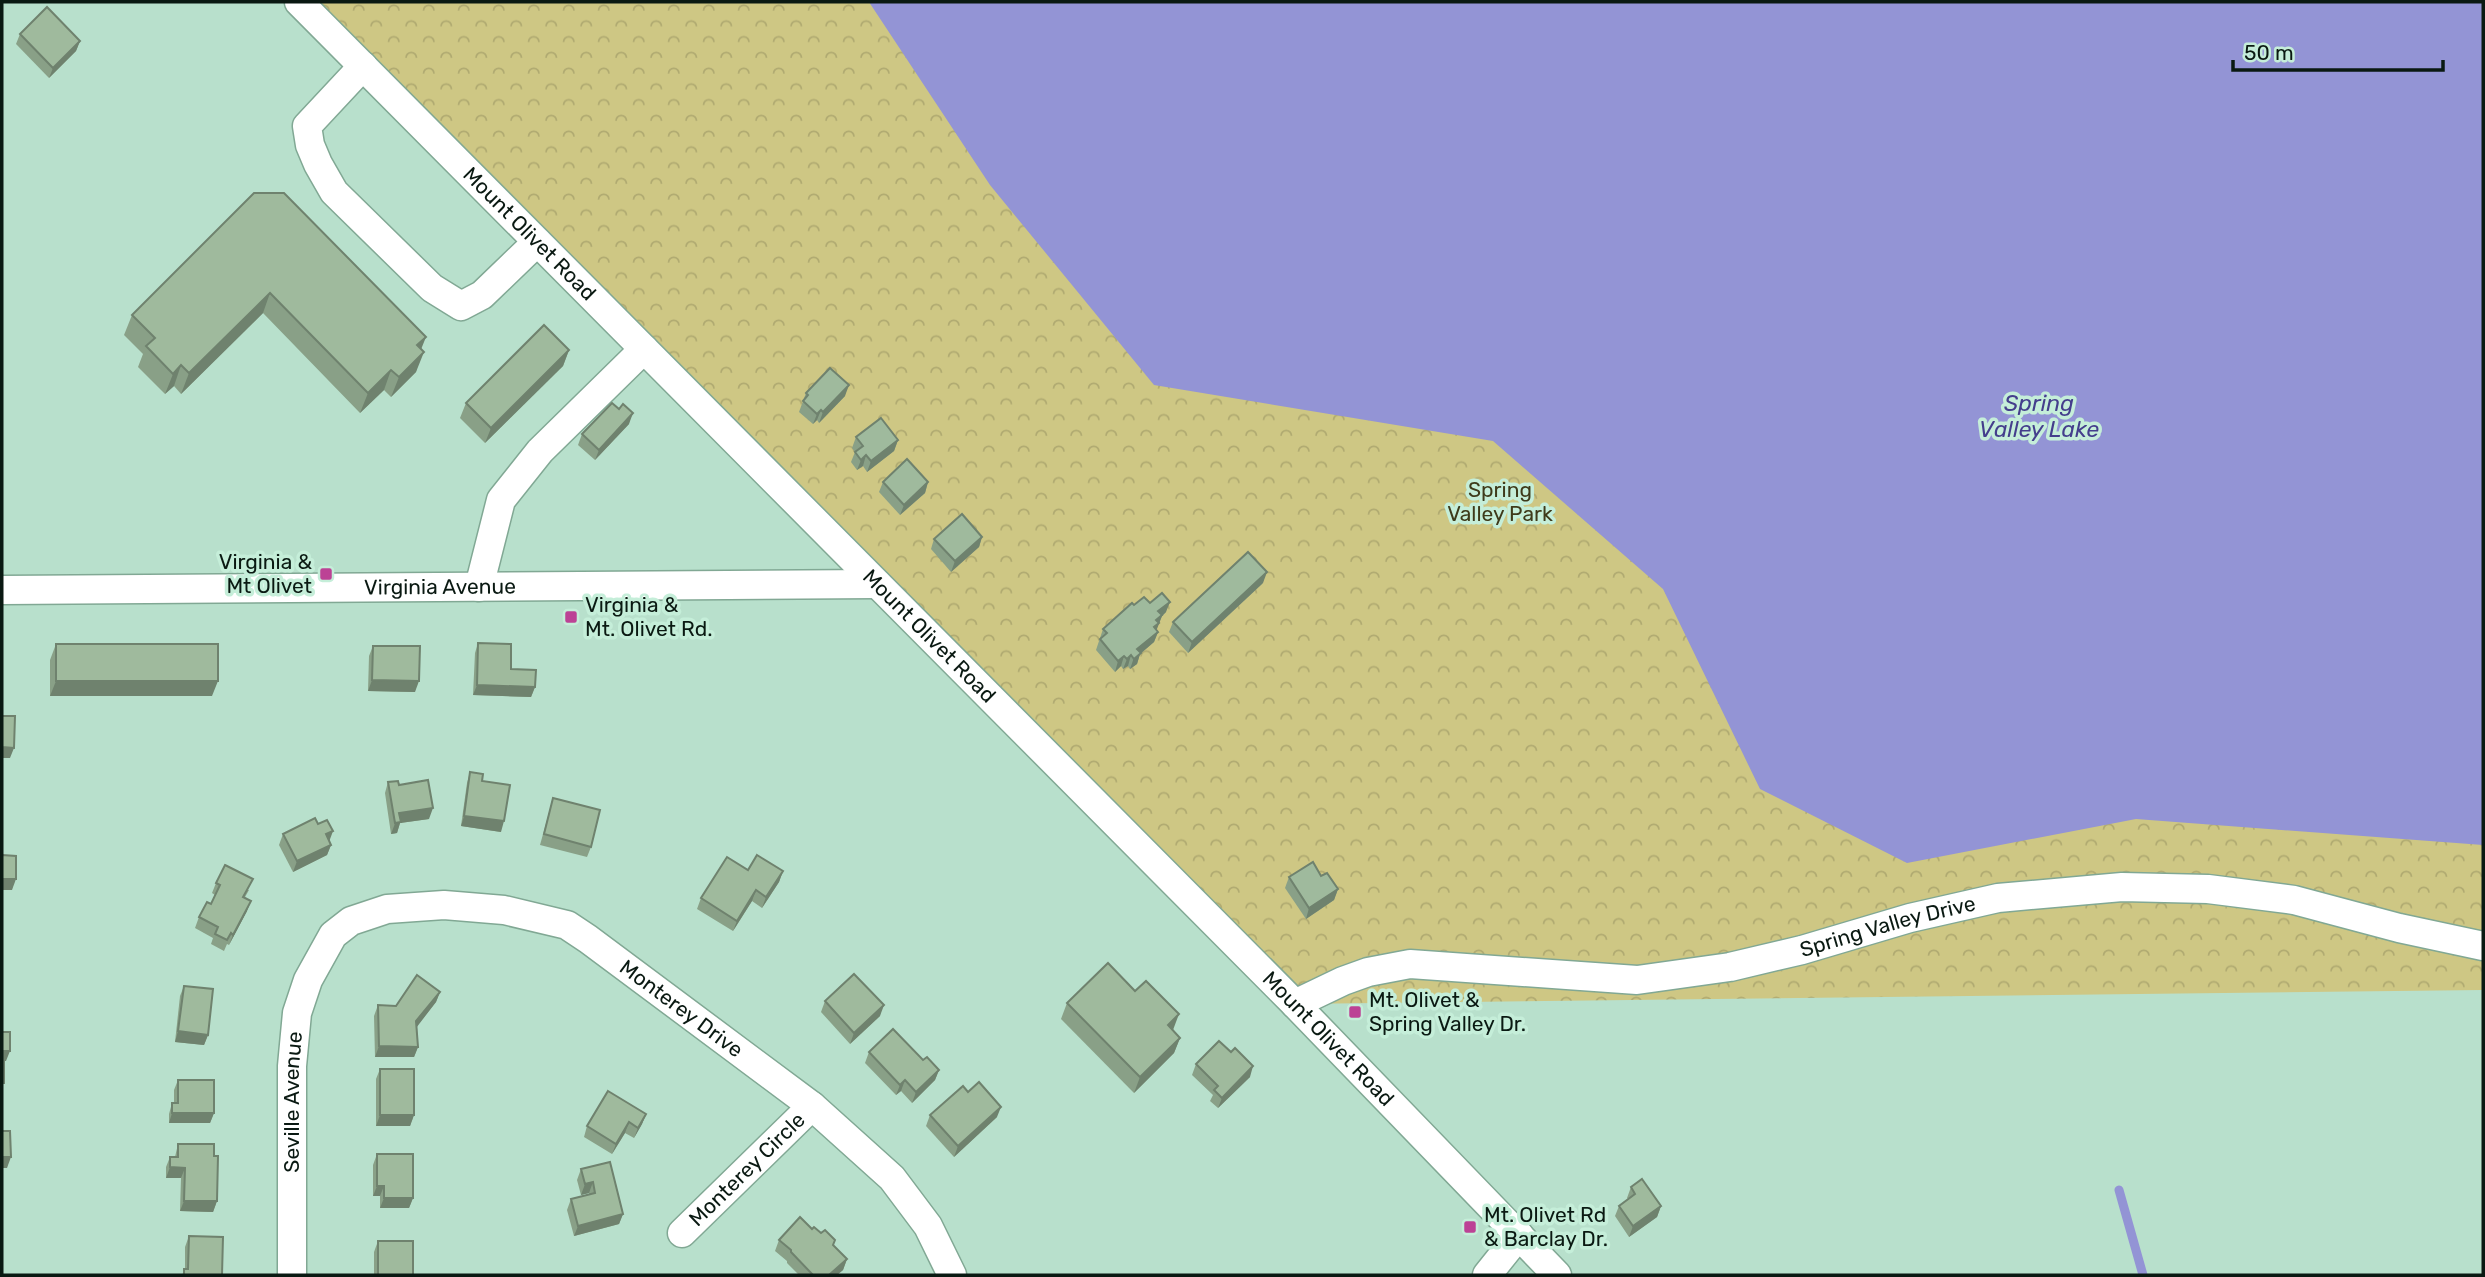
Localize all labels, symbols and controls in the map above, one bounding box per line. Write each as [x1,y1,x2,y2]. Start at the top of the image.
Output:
scale bar [2233,28,2443,72]
text: 50 m [2244,40,2294,65]
street label: Mount Olivet Road [458,162,601,305]
water label: Spring Valley Lake [1979,389,2099,443]
park label: Spring Valley Park [1447,477,1553,526]
place label: Virginia & Mt Olivet [219,549,312,598]
street label: Mount Olivet Road [858,564,1001,708]
marker: Virginia & Mt Olivet [318,566,334,582]
street label: Virginia Avenue [364,573,516,600]
place label: Virginia & Mt. Olivet Rd. [585,592,712,641]
marker: Virginia & Mt. Olivet Rd. [563,609,579,625]
street label: Spring Valley Drive [1797,890,1978,962]
street label: Monterey Drive [615,954,748,1062]
street label: Mount Olivet Road [1258,966,1400,1111]
place label: Mt. Olivet & Spring Valley Dr. [1369,987,1526,1036]
marker: Mt. Olivet & Spring Valley Dr. [1347,1004,1363,1020]
street label: Seville Avenue [279,1030,307,1173]
street label: Monterey Circle [684,1107,810,1231]
place label: Mt. Olivet Rd & Barclay Dr. [1484,1202,1608,1251]
marker: Mt. Olivet Rd & Barclay Dr. [1462,1219,1478,1235]

